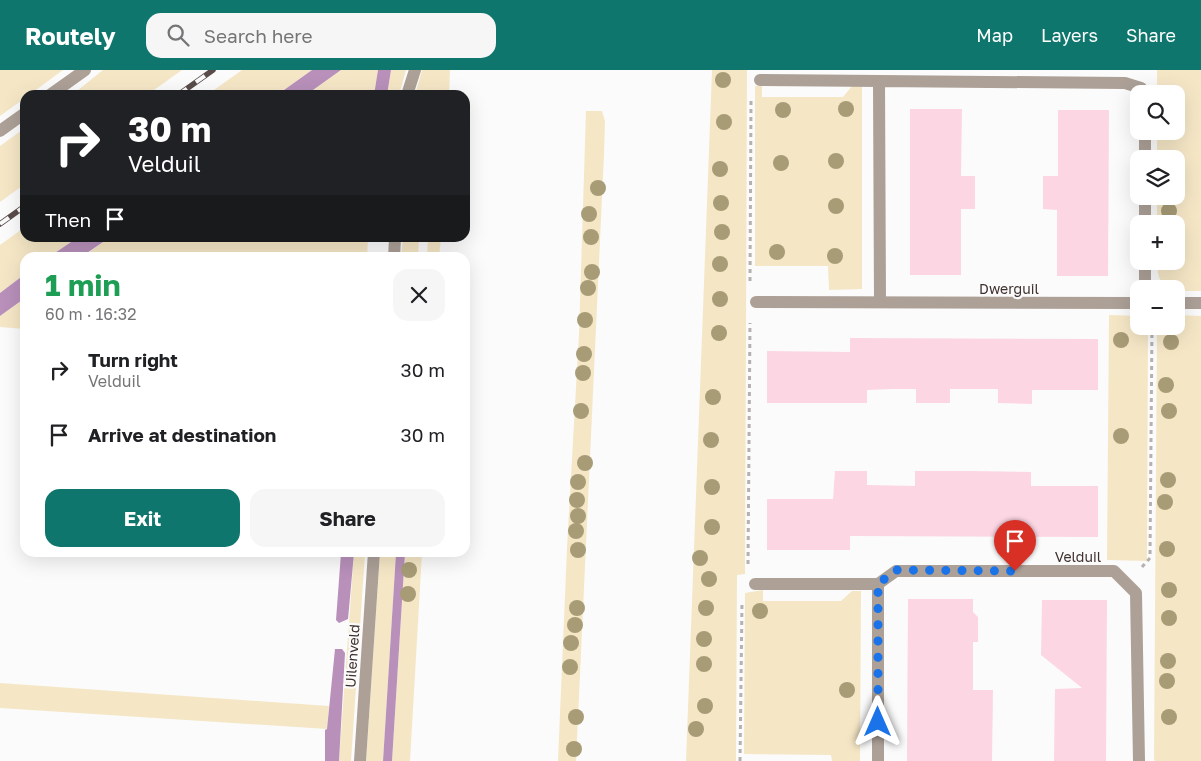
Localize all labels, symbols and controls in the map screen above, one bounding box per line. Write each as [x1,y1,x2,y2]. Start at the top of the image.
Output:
search box [146,13,496,58]
text: Routely [25,21,116,50]
icon: search [164,21,192,49]
text: Search here [204,24,313,47]
text: Map [976,24,1013,46]
text: Layers [1041,24,1098,46]
text: Share [1126,24,1176,46]
map controls [1130,85,1185,335]
button: search [1130,85,1185,140]
text: 30 m [128,108,211,150]
icon: right [45,110,110,175]
text: Velduil [128,150,201,177]
button: layers [1130,150,1185,205]
icon: arrive [101,205,129,233]
text: Then [45,208,91,231]
button: + [1130,215,1185,270]
text: 1 min [45,267,121,303]
button: close [393,269,445,321]
street label: Dwerguil [979,280,1039,297]
button: − [1130,280,1185,335]
text: 60 m · 16:32 [45,304,136,324]
text: Turn right [88,348,178,371]
icon: right [45,356,73,384]
text: 30 m [401,358,445,381]
text: Velduil [88,371,141,391]
icon: arrive [45,421,73,449]
text: Arrive at destination [88,423,276,446]
text: 30 m [401,423,445,446]
button: Exit [45,489,240,547]
button: Share [250,489,445,547]
pin [994,520,1036,571]
icon: arrive [1001,527,1029,555]
street label: Velduil [1055,548,1101,565]
street label: Uilenveld [341,624,363,688]
position arrow [851,695,903,747]

